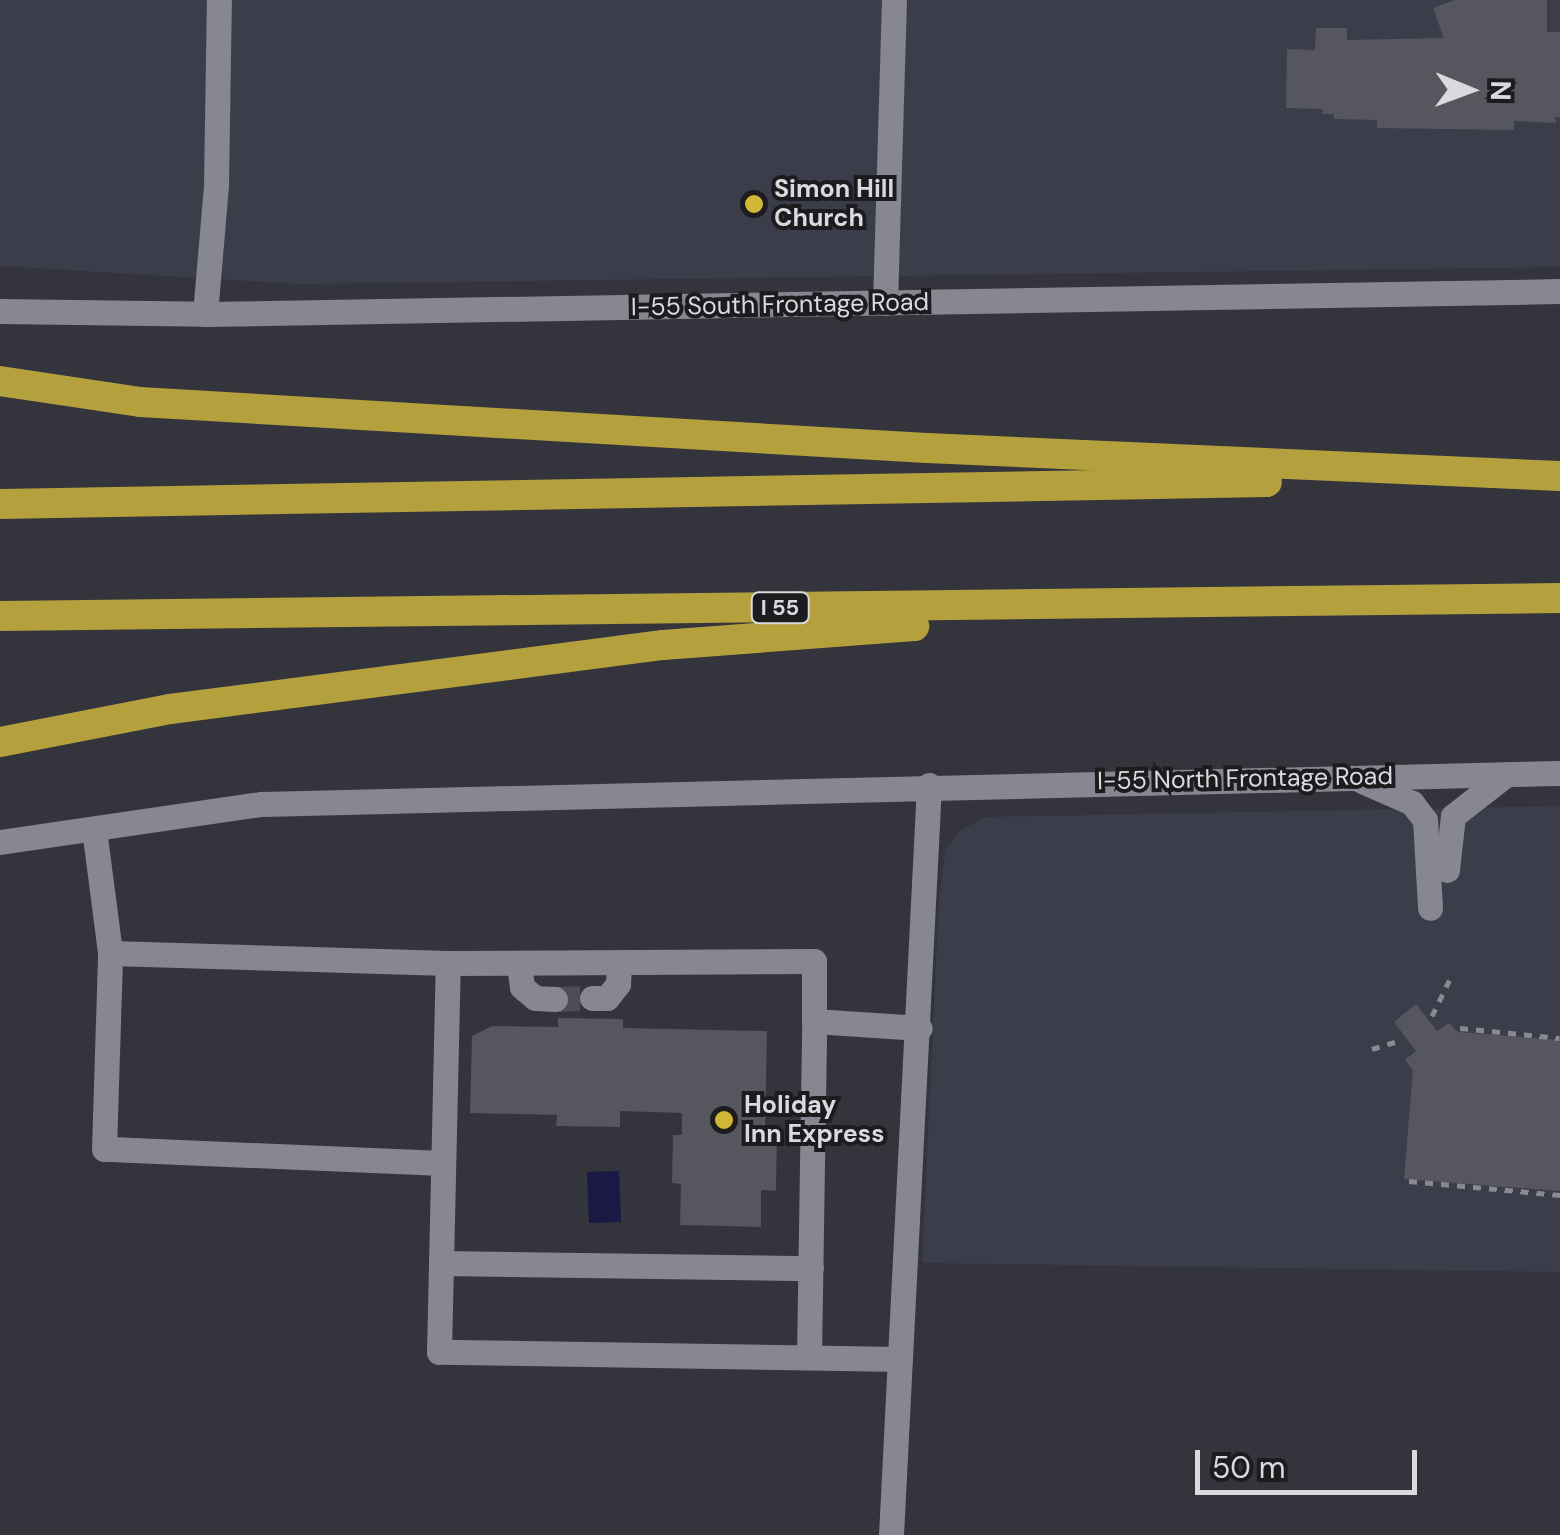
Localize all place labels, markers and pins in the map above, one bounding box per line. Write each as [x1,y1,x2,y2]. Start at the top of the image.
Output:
place label: Simon Hill Church [774,175,894,234]
marker: Simon Hill Church [743,193,765,215]
place label: Holiday Inn Express [744,1091,884,1150]
marker: Holiday Inn Express [713,1109,735,1131]

